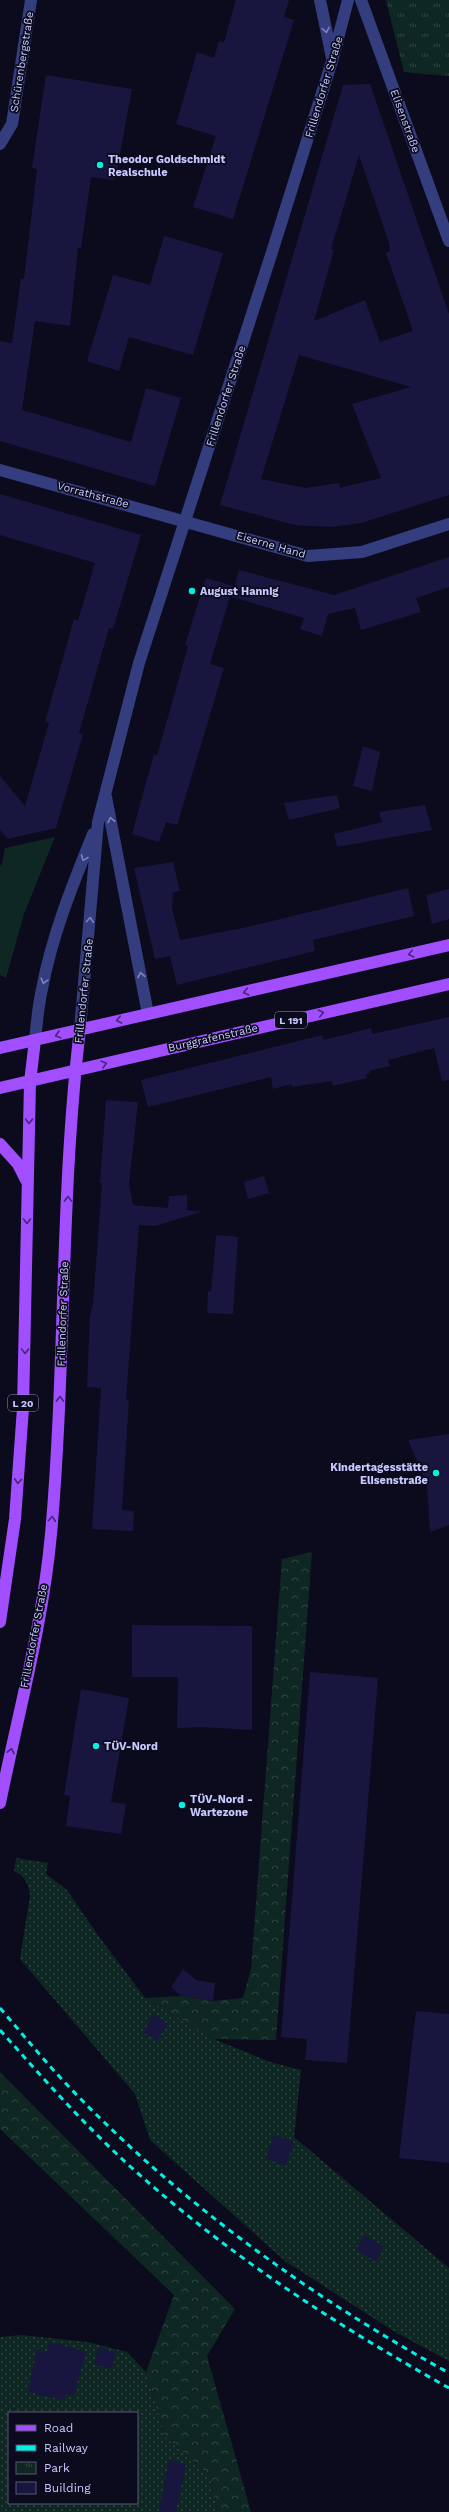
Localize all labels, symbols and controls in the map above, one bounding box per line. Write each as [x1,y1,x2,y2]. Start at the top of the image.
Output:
street label: Schürenbergstraße [8,11,36,113]
one-way arrow [322,27,330,33]
street label: Frillendorfer Straße [302,35,346,139]
street label: Elisenstraße [388,88,422,154]
place label: Theodor Goldschmidt Realschule [108,153,225,179]
marker: Theodor Goldschmidt Realschule [95,160,105,170]
street label: Frillendorfer Straße [204,344,248,448]
street label: Vorrathstraße [56,479,130,511]
street label: Eiserne Hand [235,529,307,561]
place label: August Hannig [200,585,279,598]
marker: August Hannig [187,586,197,596]
one-way arrow [107,817,115,823]
one-way arrow [80,854,88,861]
one-way arrow [86,917,95,923]
street label: Frillendorfer Straße [72,938,96,1044]
one-way arrow [408,950,414,958]
one-way arrow [137,972,146,979]
one-way arrow [40,978,49,985]
one-way arrow [243,988,249,996]
one-way arrow [318,1010,325,1018]
road number: L 191 [275,1012,307,1028]
one-way arrow [116,1015,122,1023]
street label: Burggrafenstraße [167,1021,259,1055]
one-way arrow [54,1030,61,1038]
one-way arrow [100,1060,107,1069]
one-way arrow [25,1118,33,1124]
one-way arrow [63,1196,72,1202]
one-way arrow [23,1218,31,1224]
street label: Frillendorfer Straße [55,1261,71,1367]
one-way arrow [20,1348,29,1354]
road number: L 20 [8,1395,38,1411]
one-way arrow [56,1396,64,1402]
place label: Kindertagesstätte Elisenstraße [330,1461,428,1487]
marker: Kindertagesstätte Elisenstraße [431,1468,441,1478]
one-way arrow [13,1478,22,1484]
one-way arrow [48,1516,57,1522]
street label: Frillendorfer Straße [18,1583,50,1689]
place label: TÜV-Nord [104,1740,158,1753]
marker: TÜV-Nord [91,1741,101,1751]
one-way arrow [6,1748,14,1754]
place label: TÜV-Nord - Wartezone [190,1793,253,1819]
marker: TÜV-Nord - Wartezone [177,1800,187,1810]
legend [8,2412,138,2504]
text: Road [44,2421,73,2435]
text: Railway [44,2441,89,2455]
text: Park [44,2461,70,2475]
text: Building [44,2481,91,2495]

